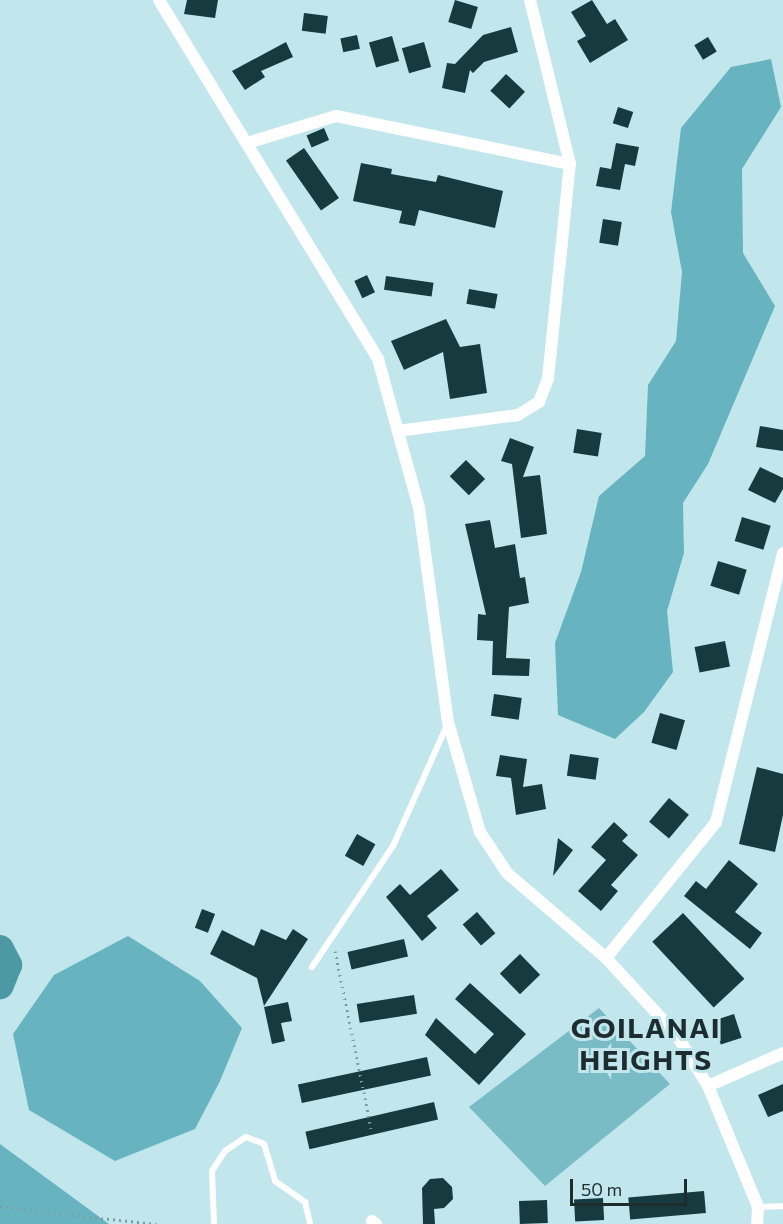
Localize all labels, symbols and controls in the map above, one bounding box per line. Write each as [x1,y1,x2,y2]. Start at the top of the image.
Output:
district label: GOILANAI HEIGHTS [571,1010,721,1076]
scale bar [573,1167,690,1205]
text: 50 m [581,1178,622,1200]

